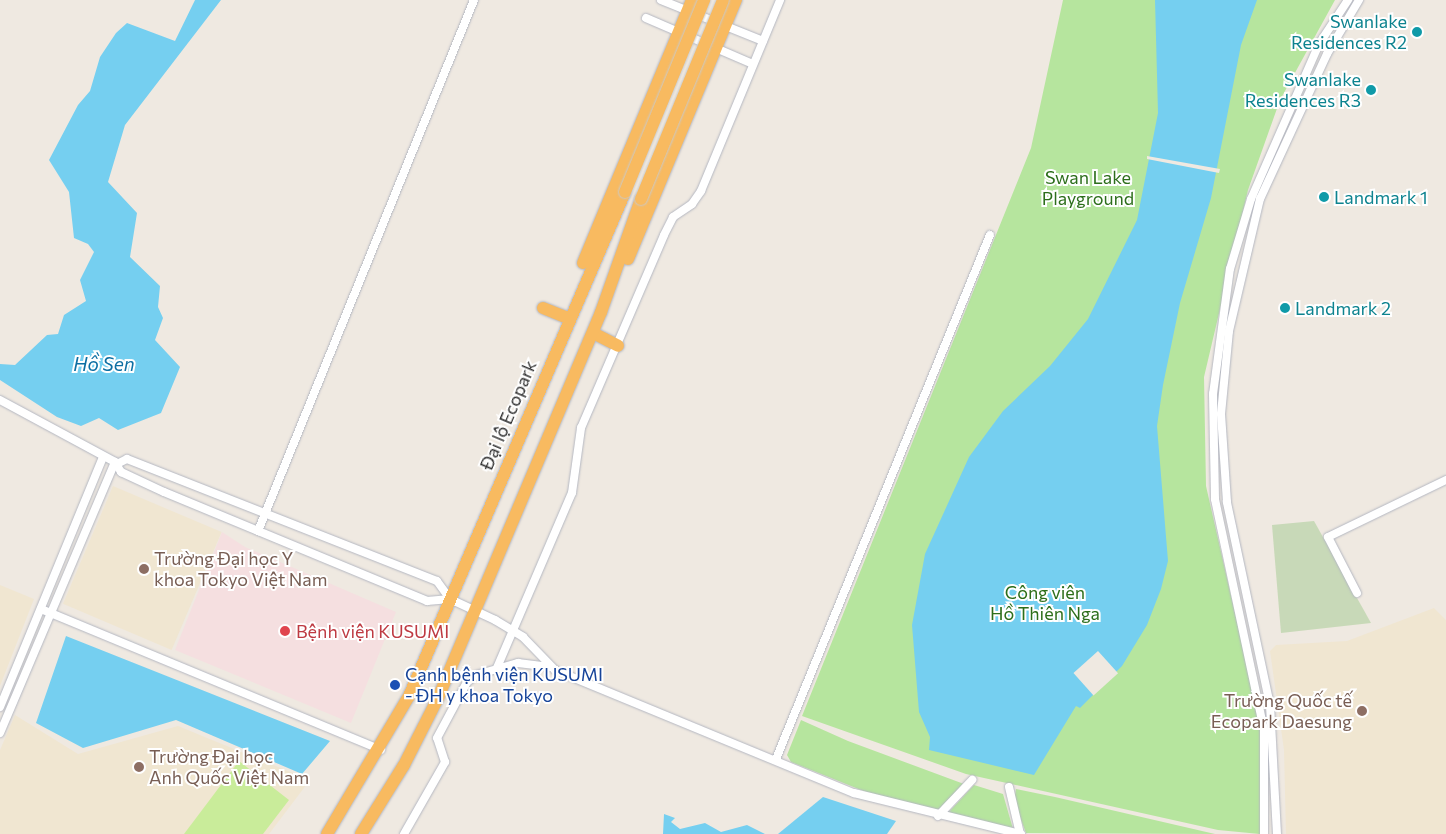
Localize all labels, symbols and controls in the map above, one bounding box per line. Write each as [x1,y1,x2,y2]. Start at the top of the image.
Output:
place label: Swanlake Residences R2 [1291,11,1407,54]
marker: Swanlake Residences R2 [1411,26,1423,38]
place label: Swanlake Residences R3 [1245,69,1361,112]
marker: Swanlake Residences R3 [1365,84,1377,96]
park label: Swan Lake Playground [1042,167,1134,210]
place label: Landmark 1 [1334,186,1428,208]
marker: Landmark 1 [1318,191,1330,203]
place label: Landmark 2 [1295,297,1391,319]
marker: Landmark 2 [1279,302,1291,314]
water label: Hồ Sen [73,353,135,375]
street label: Đại lộ Ecopark [475,357,541,473]
place label: Trường Đại học Y khoa Tokyo Việt Nam [154,548,327,590]
marker: Trường Đại học Y khoa Tokyo Việt Nam [138,563,150,575]
park label: Công viên Hồ Thiên Nga [990,582,1100,624]
place label: Bệnh viện KUSUMI [296,620,449,642]
marker: Bệnh viện KUSUMI [278,624,292,638]
place label: Cạnh bệnh viện KUSUMI - ĐH y khoa Tokyo [405,664,603,706]
marker: Cạnh bệnh viện KUSUMI - ĐH y khoa Tokyo [389,679,401,691]
place label: Trường Quốc tế Ecopark Daesung [1211,690,1352,732]
marker: Trường Quốc tế Ecopark Daesung [1356,705,1368,717]
place label: Trường Đại học Anh Quốc Việt Nam [149,746,309,789]
marker: Trường Đại học Anh Quốc Việt Nam [133,761,145,773]

